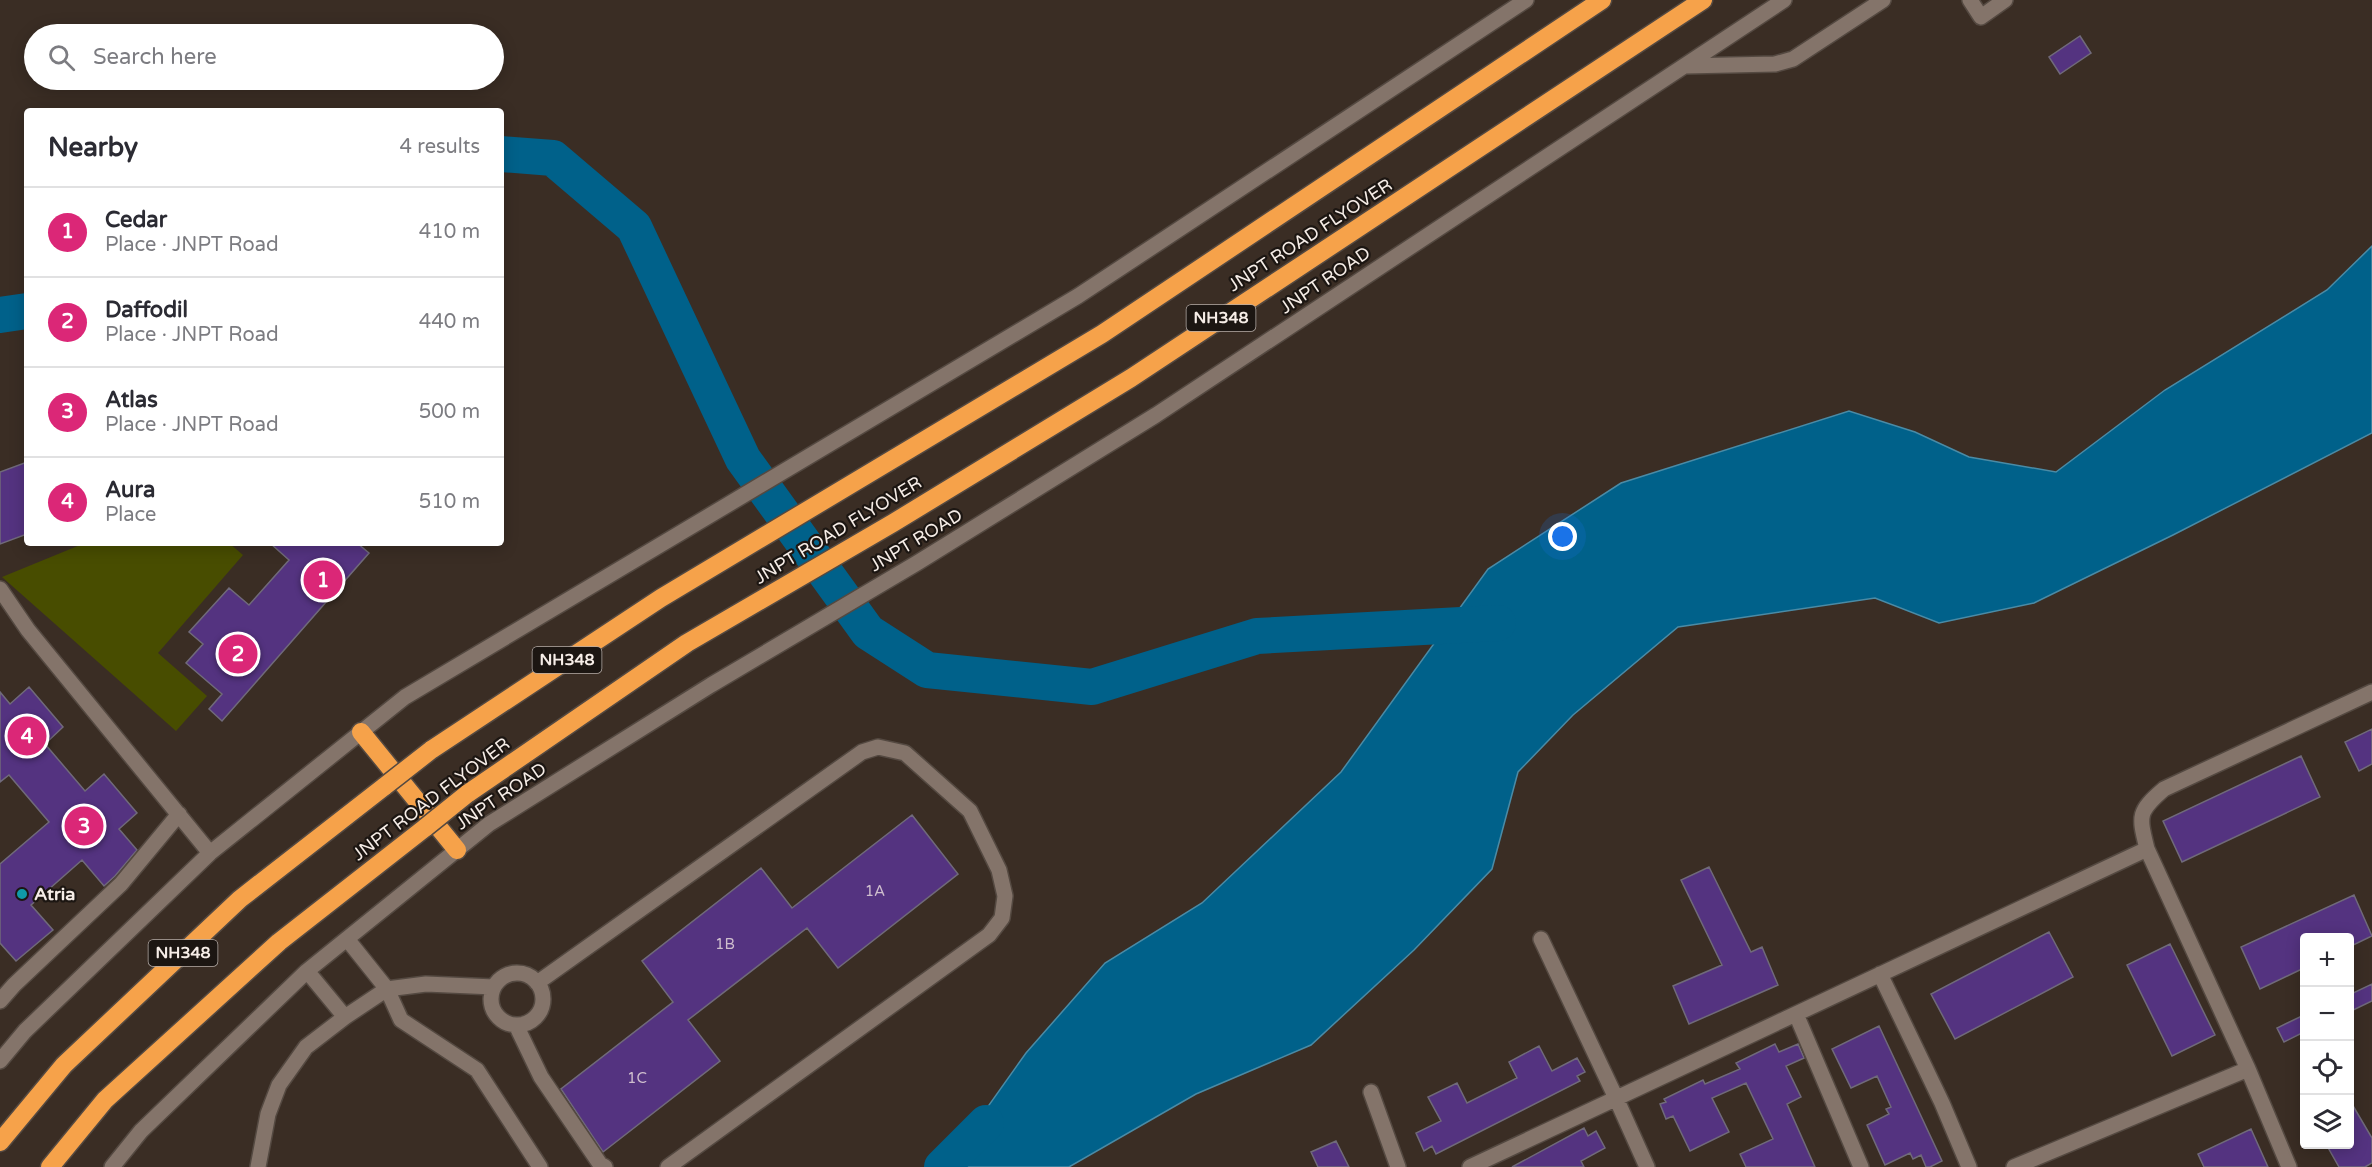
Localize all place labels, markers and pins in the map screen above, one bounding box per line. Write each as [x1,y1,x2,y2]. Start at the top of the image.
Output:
pin: 1 [304,558,342,602]
pin: 2 [218,632,258,676]
pin: 4 [8,714,46,758]
pin: 3 [64,804,104,848]
place label: Atria [34,883,75,905]
marker: Atria [15,887,29,901]

